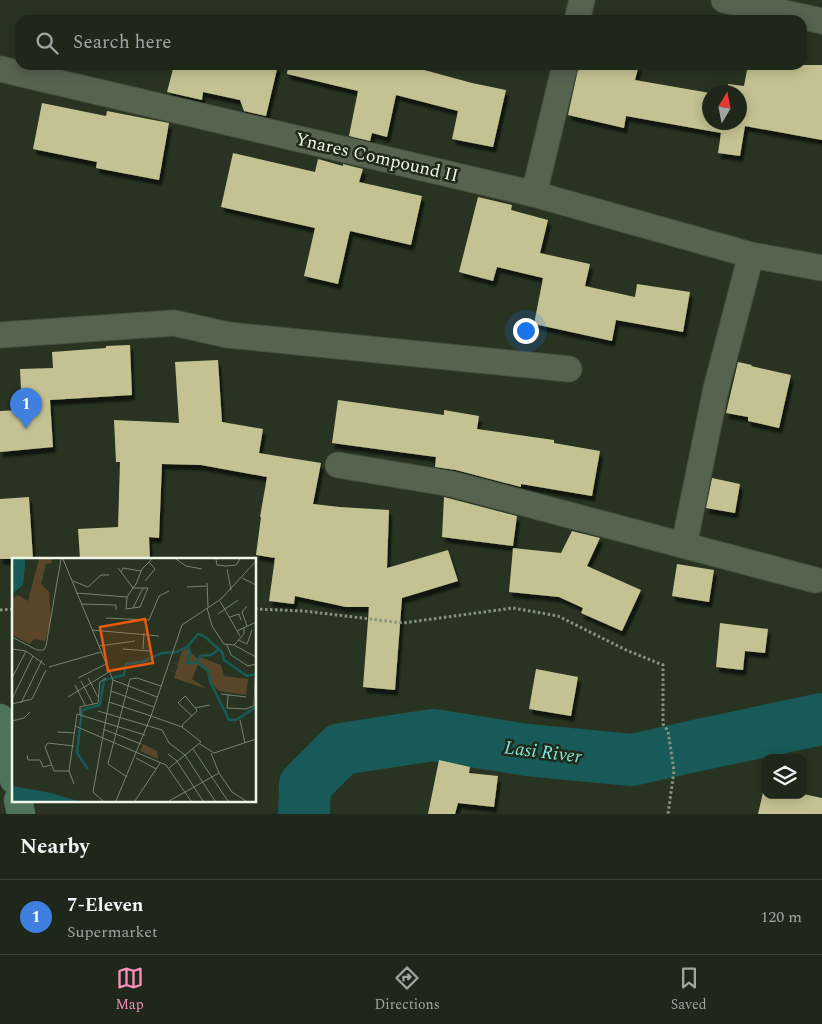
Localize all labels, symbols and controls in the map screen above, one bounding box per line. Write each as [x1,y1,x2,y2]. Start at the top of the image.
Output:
search box [15,15,807,70]
text: Search here [73,28,172,57]
icon: search [33,29,61,57]
north arrow [702,85,747,130]
street label: Ynares Compound II [293,126,461,189]
your location [513,318,539,344]
pin: 1 [10,388,42,429]
inset map [12,558,256,802]
water label: Lasi River [502,733,584,772]
map controls [762,754,807,799]
button: layers [762,754,807,799]
text: Nearby [20,831,90,863]
text: 7-Eleven [67,891,144,920]
text: 1 [32,905,40,929]
text: 120 m [760,905,802,929]
text: Supermarket [67,920,158,944]
tab: Map [115,964,144,1015]
tab: Directions [374,964,440,1015]
tab: Saved [671,964,707,1015]

